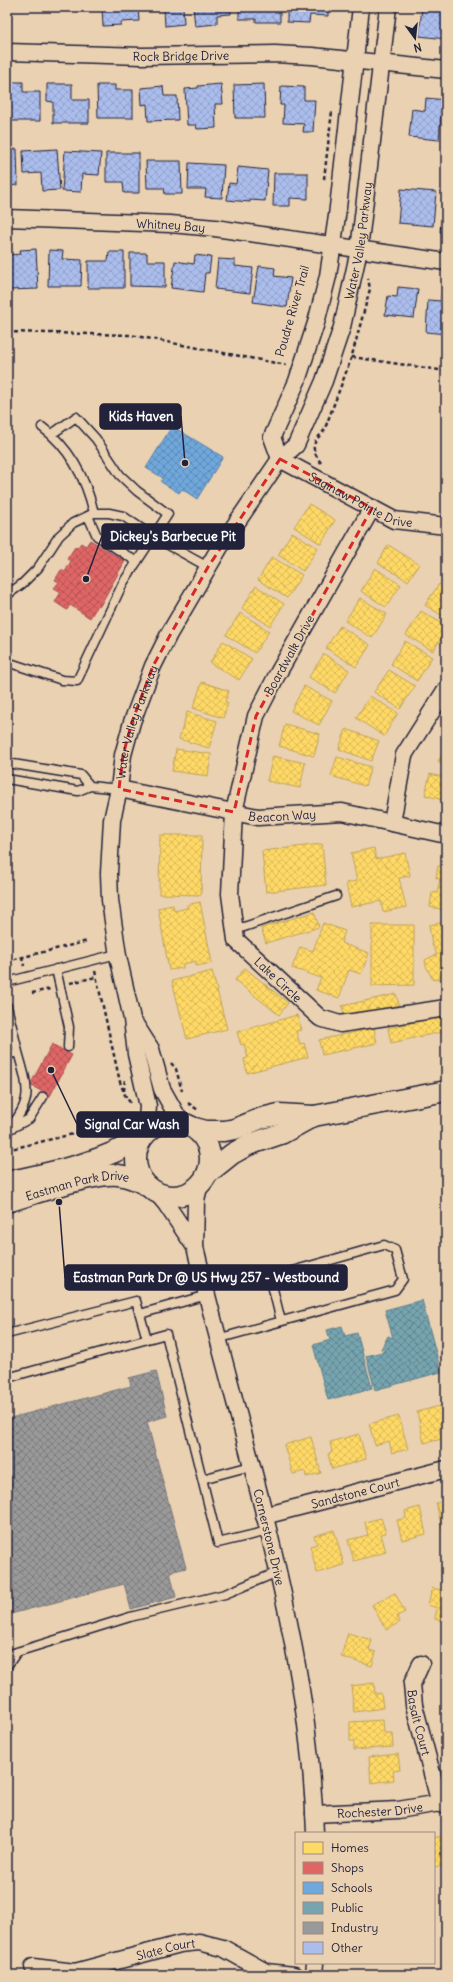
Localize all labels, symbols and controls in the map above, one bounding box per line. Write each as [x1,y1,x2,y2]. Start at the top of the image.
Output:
north arrow [395,18,435,58]
text: N [412,40,423,55]
street label: Rock Bridge Drive [133,47,229,64]
street label: Water Valley Parkway [341,181,375,301]
street label: Whitney Bay [136,215,206,235]
street label: Poudre River Trail [272,264,312,358]
callout: Kids Haven [100,404,181,429]
text: Kids Haven [108,408,174,425]
street label: Saginaw Pointe Drive [306,468,413,530]
callout: Dickey's Barbecue Pit [102,524,244,549]
text: Dickey's Barbecue Pit [110,528,237,545]
street label: Boardwalk Drive [261,612,317,698]
street label: Water Valley Parkway [113,663,160,780]
street label: Beacon Way [247,806,316,825]
street label: Lake Circle [252,954,305,1005]
callout: Signal Car Wash [77,1112,188,1137]
text: Signal Car Wash [85,1116,180,1133]
street label: Eastman Park Drive [23,1167,131,1203]
callout: Eastman Park Dr @ US Hwy 257 - Westbound [65,1265,347,1290]
text: Eastman Park Dr @ US Hwy 257 - Westbound [73,1269,339,1286]
street label: Sandstone Court [309,1474,401,1511]
street label: Cornerstone Drive [251,1487,288,1587]
street label: Basalt Court [405,1689,434,1757]
street label: Rochester Drive [337,1799,424,1820]
legend [295,1832,435,1964]
text: Homes [331,1840,369,1855]
text: Shops [331,1860,364,1875]
text: Schools [331,1880,372,1895]
text: Public [331,1900,363,1915]
text: Industry [331,1920,378,1935]
street label: Slate Court [135,1935,196,1963]
text: Other [331,1940,363,1955]

